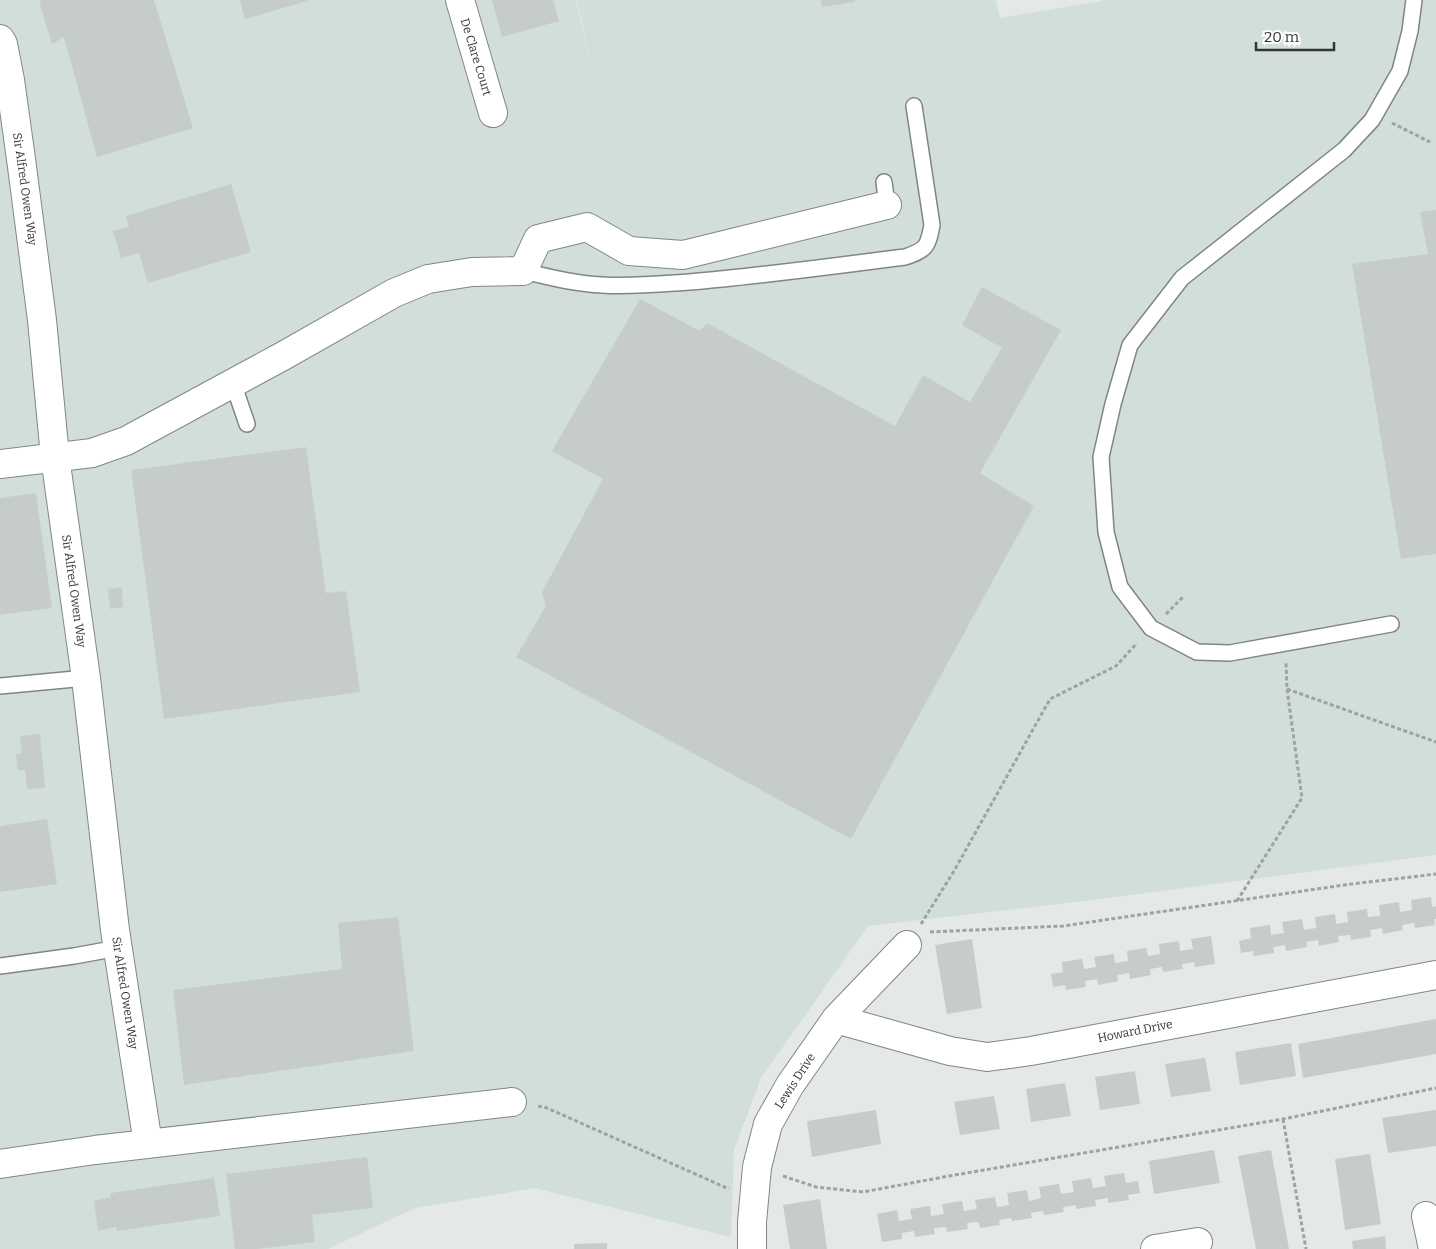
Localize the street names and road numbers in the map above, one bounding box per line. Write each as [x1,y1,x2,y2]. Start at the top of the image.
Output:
street label: De Clare Court [458,17,495,98]
street label: Sir Alfred Owen Way [10,132,40,247]
street label: Sir Alfred Owen Way [59,534,89,649]
street label: Sir Alfred Owen Way [109,936,141,1051]
street label: Howard Drive [1096,1017,1174,1045]
street label: Lewis Drive [772,1051,818,1111]

